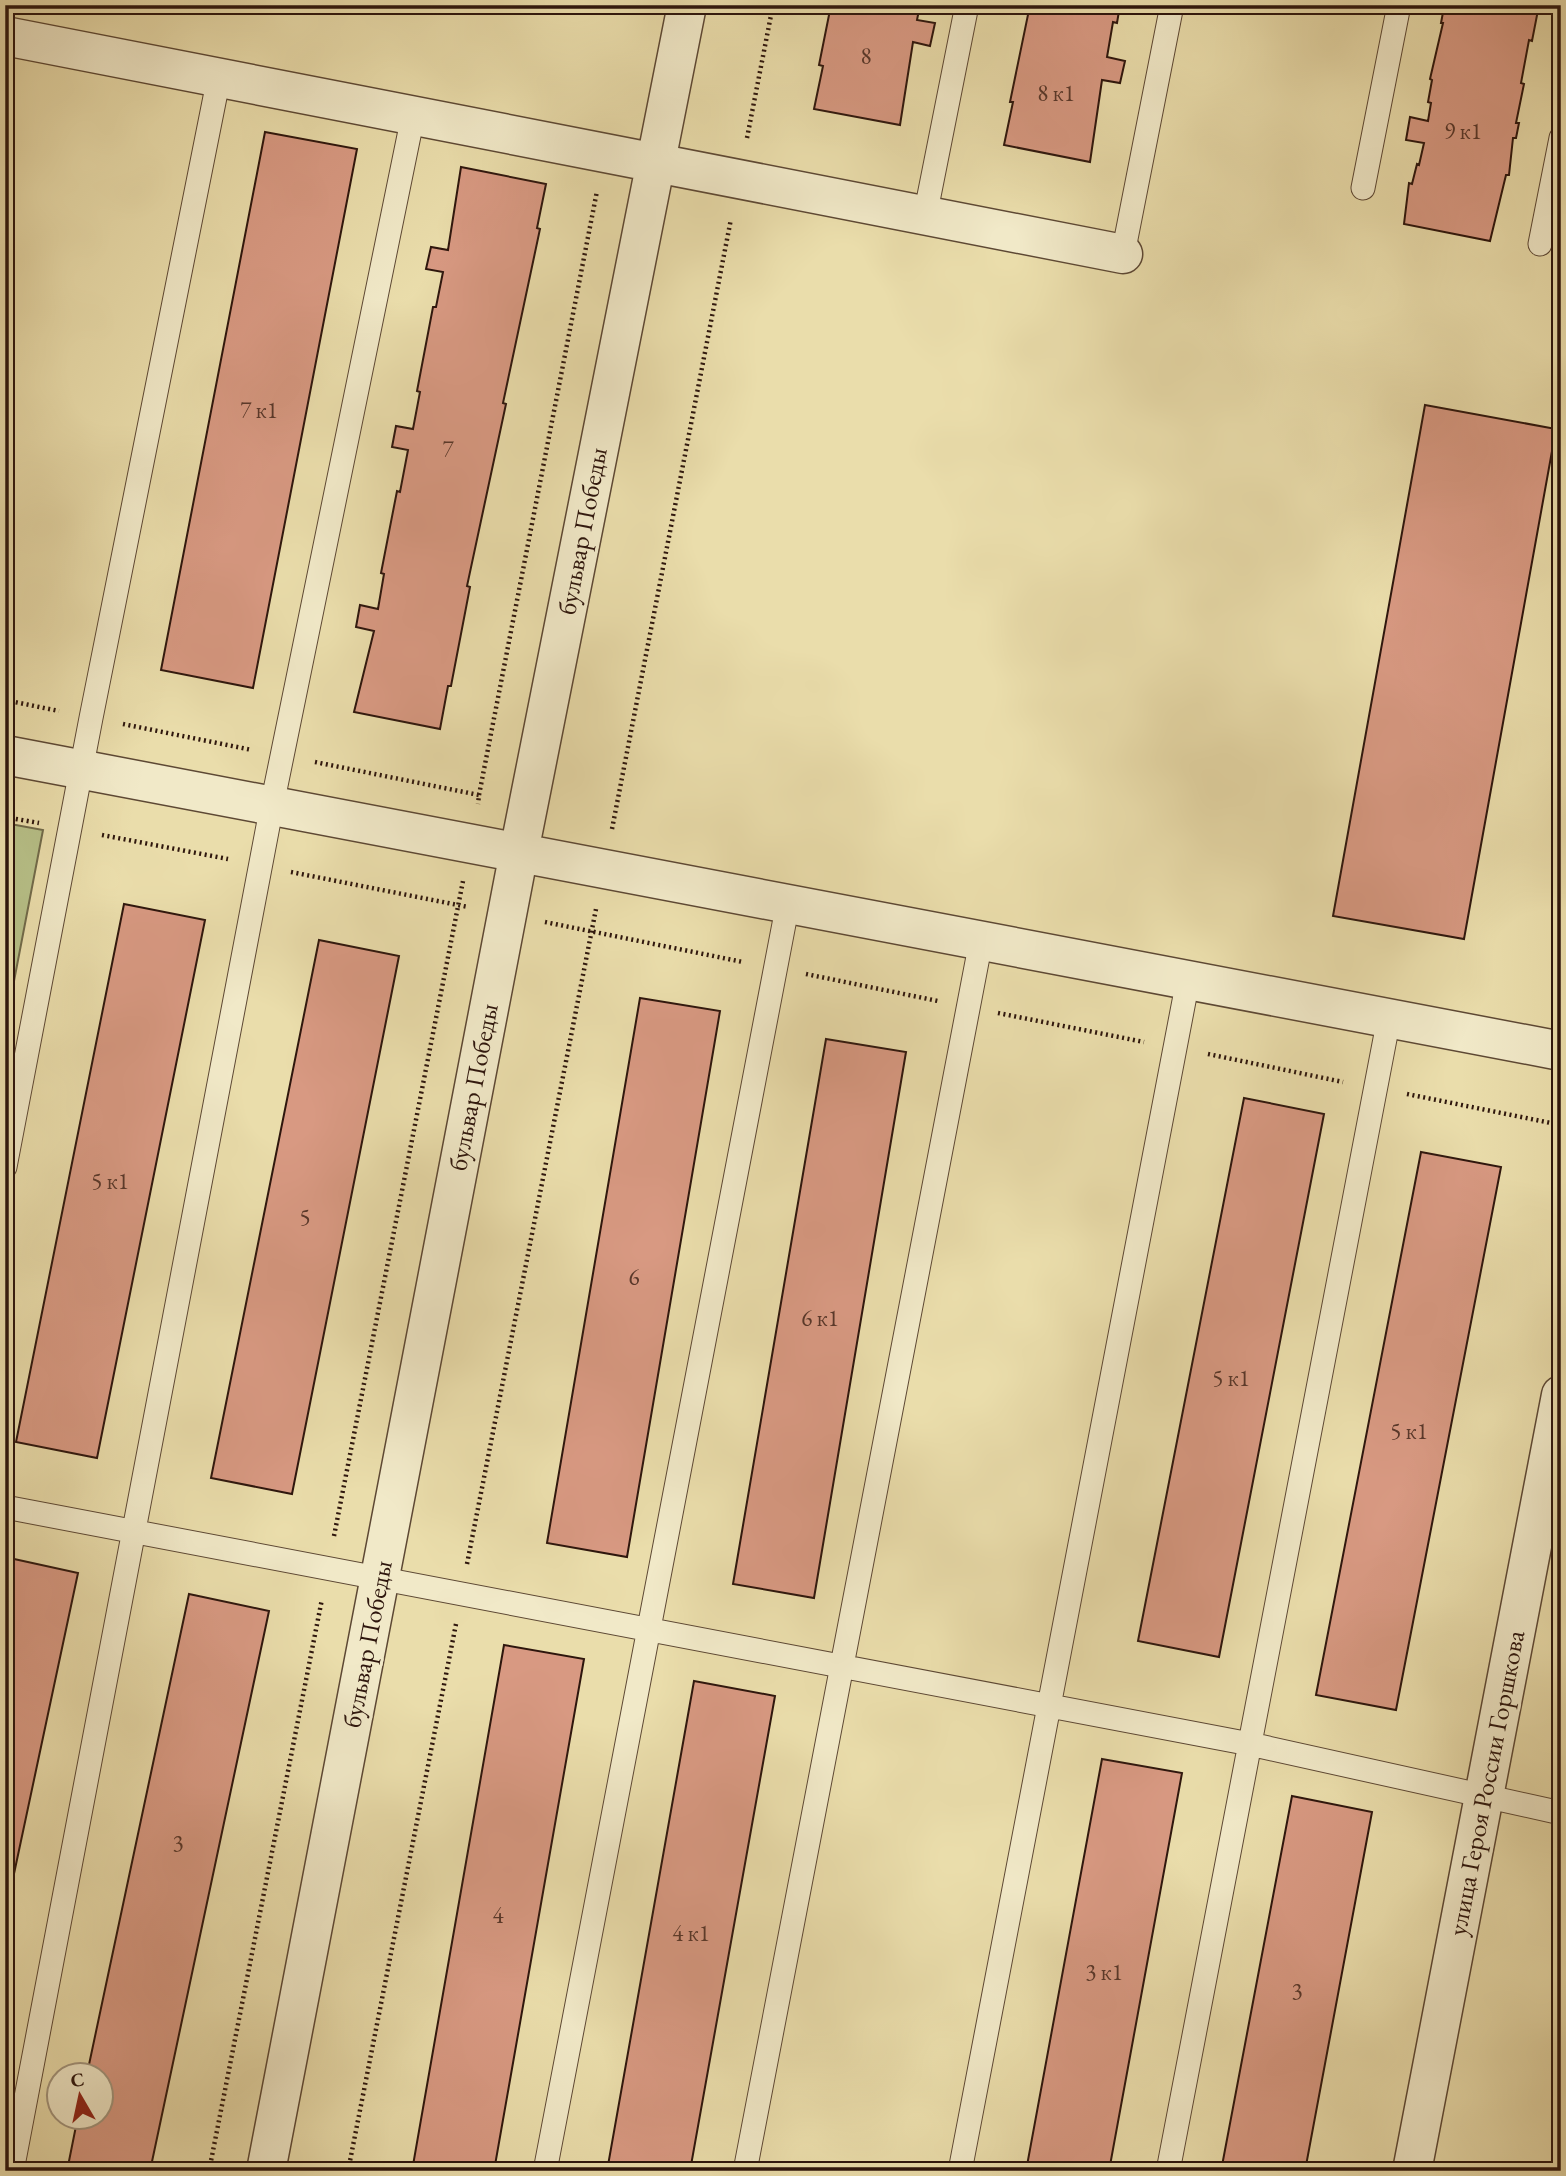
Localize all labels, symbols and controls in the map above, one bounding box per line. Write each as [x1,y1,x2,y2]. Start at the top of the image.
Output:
house number: 8 [860,41,872,71]
house number: 8 к1 [1037,78,1075,108]
house number: 9 к1 [1444,116,1482,146]
house number: 7 к1 [240,395,278,425]
house number: 7 [442,434,454,464]
street label: бульвар Победы [549,444,615,618]
street label: бульвар Победы [440,1000,506,1174]
house number: 5 к1 [91,1166,129,1196]
house number: 5 [299,1202,311,1232]
house number: 6 [628,1262,640,1292]
house number: 6 к1 [801,1303,839,1333]
house number: 5 к1 [1212,1363,1250,1393]
house number: 5 к1 [1390,1416,1428,1446]
street label: бульвар Победы [334,1557,400,1731]
street label: улица Героя России Горшкова [1440,1627,1532,1939]
house number: 3 [172,1828,184,1858]
house number: 4 [492,1900,504,1930]
house number: 4 к1 [672,1918,710,1948]
house number: 3 к1 [1085,1957,1123,1987]
house number: 3 [1291,1976,1303,2006]
north arrow [46,2060,116,2130]
text: С [69,2066,86,2093]

